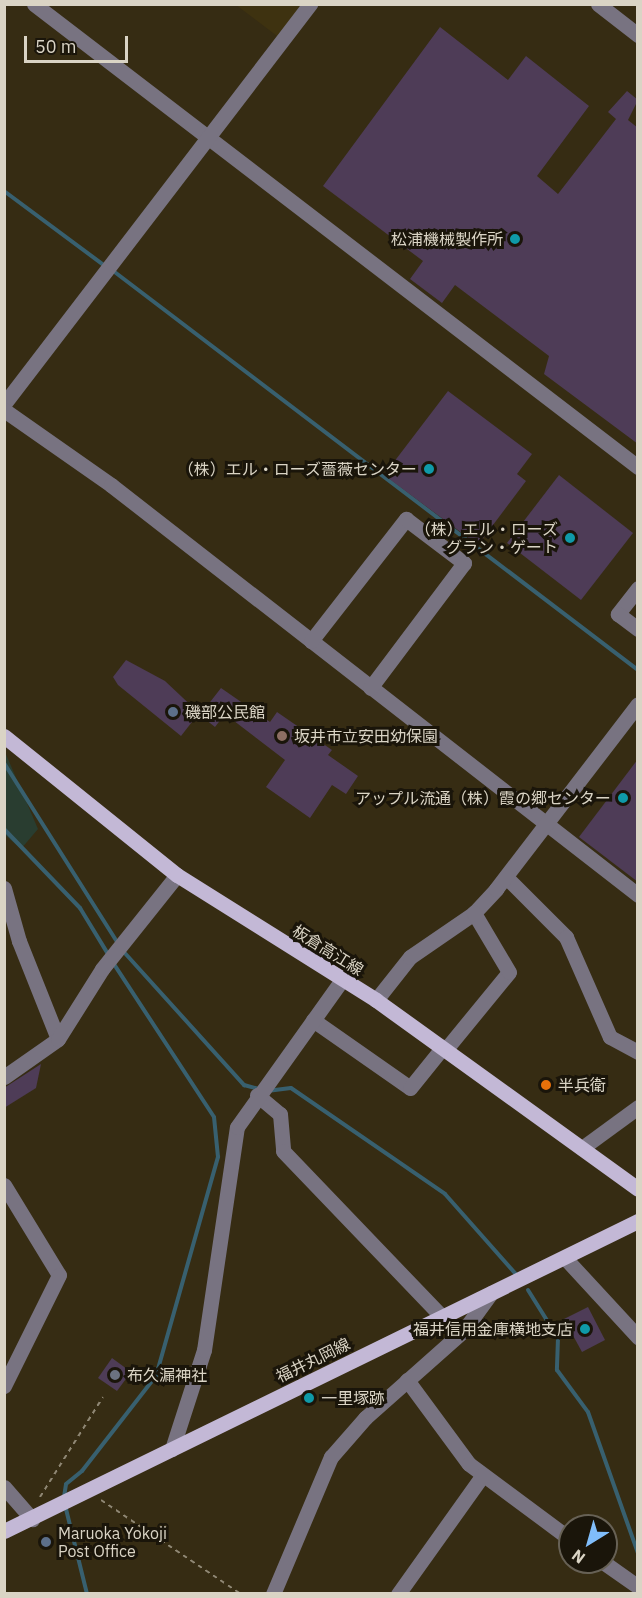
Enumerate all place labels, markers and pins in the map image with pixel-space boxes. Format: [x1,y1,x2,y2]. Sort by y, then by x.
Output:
place label: 松浦機械製作所 [391,229,503,249]
marker: 松浦機械製作所 [508,232,522,246]
place label: （株）エル・ローズ薔薇センター [177,459,417,479]
marker: （株）エル・ローズ薔薇センター [422,462,436,476]
place label: （株）エル・ローズ グラン・ゲート [414,519,558,557]
marker: （株）エル・ローズ グラン・ゲート [563,531,577,545]
place label: 磯部公民館 [185,702,265,722]
marker: 磯部公民館 [166,705,180,719]
place label: 坂井市立安田幼保園 [294,726,438,746]
marker: 坂井市立安田幼保園 [275,729,289,743]
place label: アップル流通（株）霞の郷センター [355,788,611,808]
marker: アップル流通（株）霞の郷センター [616,791,630,805]
place label: 半兵衛 [558,1075,606,1095]
marker: 半兵衛 [539,1078,553,1092]
place label: 福井信用金庫横地支店 [413,1319,573,1339]
marker: 福井信用金庫横地支店 [578,1322,592,1336]
place label: 布久漏神社 [127,1365,207,1385]
marker: 布久漏神社 [108,1368,122,1382]
place label: 一里塚跡 [321,1388,385,1408]
marker: 一里塚跡 [302,1391,316,1405]
place label: Maruoka Yokoji Post Office [58,1523,167,1561]
marker: Maruoka Yokoji Post Office [39,1535,53,1549]

